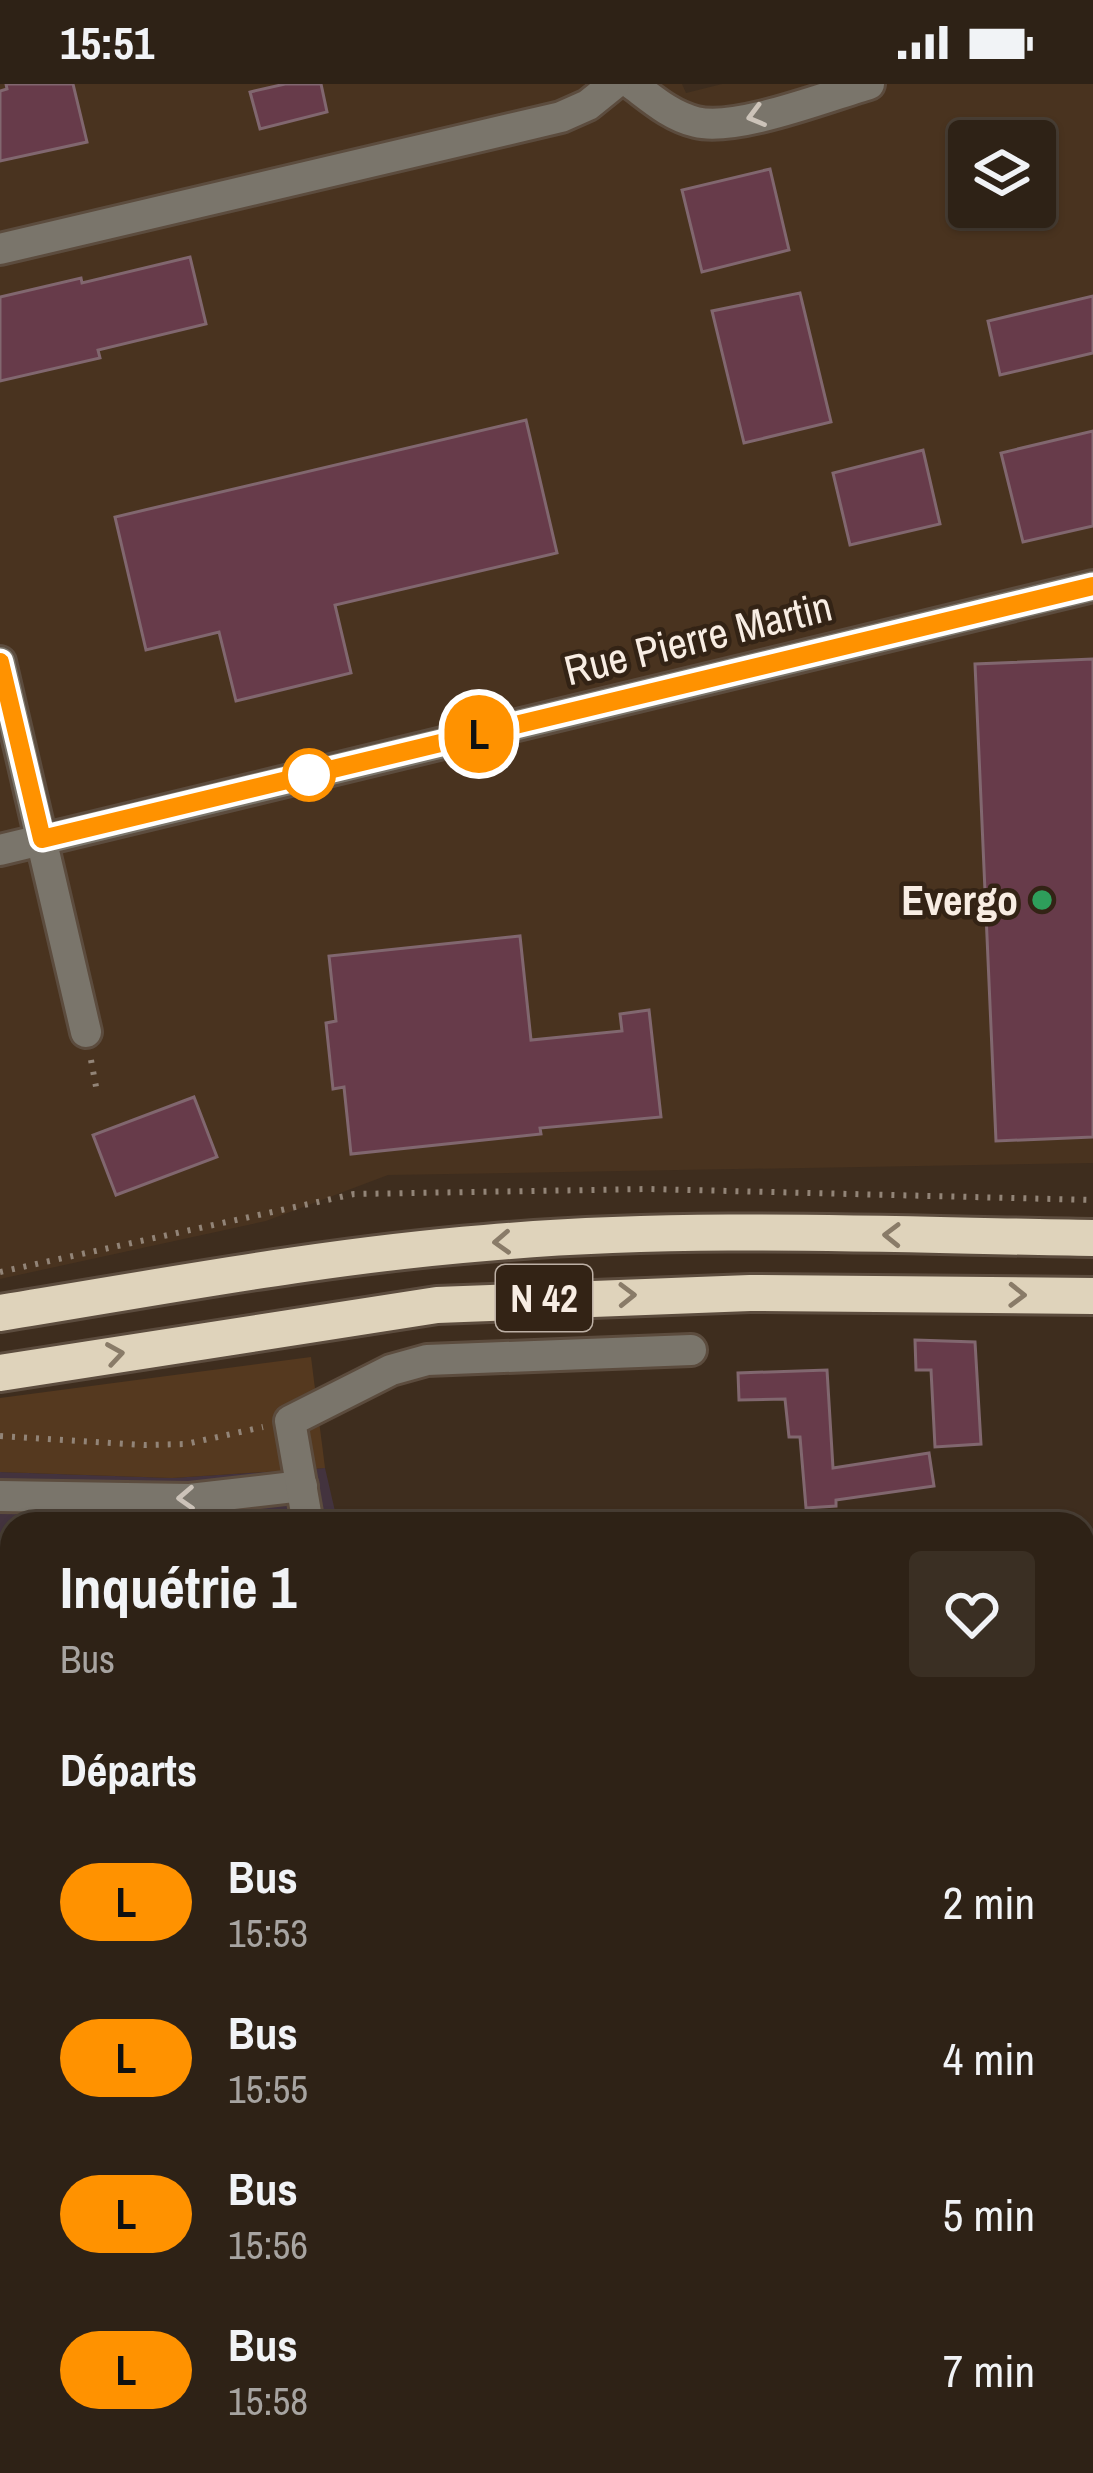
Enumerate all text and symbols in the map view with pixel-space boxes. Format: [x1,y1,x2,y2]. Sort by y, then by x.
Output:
text: 15:51 [60,12,154,73]
one-way arrow [747,101,767,126]
map controls [948,120,1056,228]
button: layers [948,120,1056,228]
street label: Rue Pierre Martin [558,578,838,698]
line badge: L [440,695,518,773]
text: L [468,706,490,762]
unlabelled marker [284,750,334,800]
place label: Evergo [901,872,1018,928]
marker: Evergo [1029,887,1055,913]
one-way arrow [882,1223,901,1249]
one-way arrow [492,1228,511,1254]
road number: N 42 [496,1265,592,1331]
one-way arrow [1009,1282,1027,1308]
one-way arrow [618,1283,637,1309]
one-way arrow [105,1343,125,1368]
one-way arrow [176,1485,194,1511]
text: Inquétrie 1 [60,1549,296,1626]
button: heart [909,1551,1035,1677]
text: Bus [60,1633,115,1685]
text: Départs [60,1739,197,1800]
text: Bus [228,1846,298,1907]
text: 2 min [943,1872,1035,1933]
text: L [115,1874,137,1930]
text: 15:53 [228,1907,308,1959]
text: Bus [228,2002,298,2063]
text: 4 min [943,2028,1035,2089]
text: L [115,2030,137,2086]
text: 15:55 [228,2063,308,2115]
text: Bus [228,2158,298,2219]
text: 5 min [943,2184,1035,2245]
text: L [115,2186,137,2242]
text: 15:56 [228,2219,308,2271]
text: Bus [228,2314,298,2375]
text: 7 min [943,2340,1035,2401]
text: L [115,2342,137,2398]
text: 15:58 [228,2375,308,2427]

